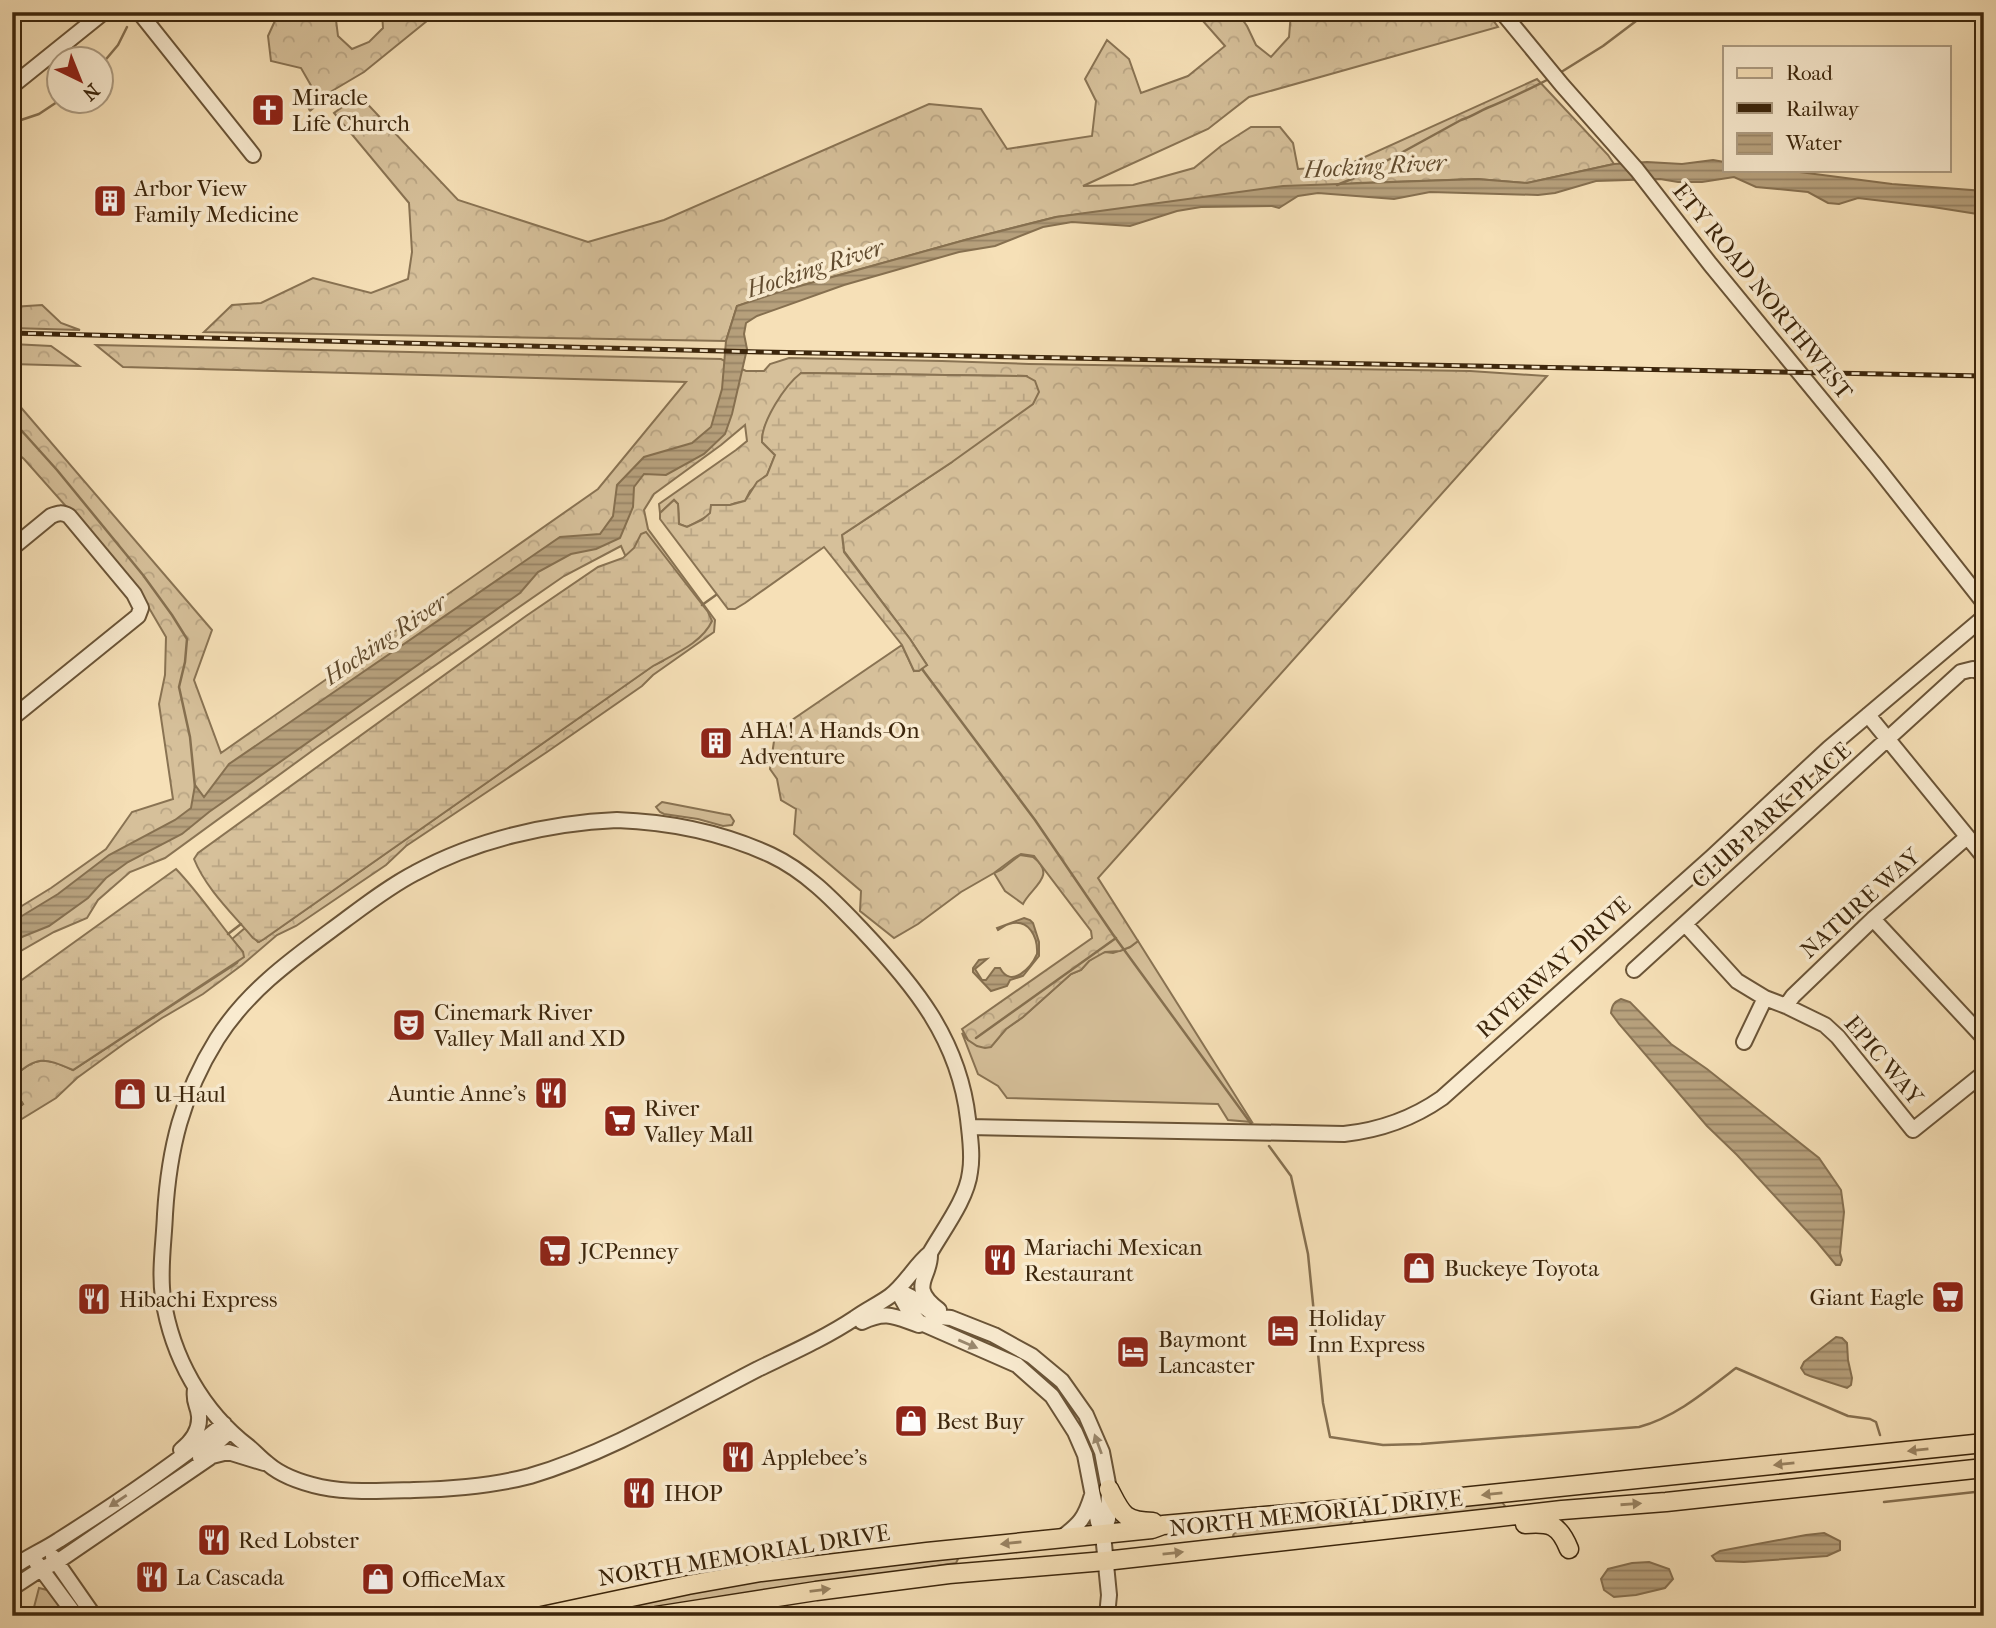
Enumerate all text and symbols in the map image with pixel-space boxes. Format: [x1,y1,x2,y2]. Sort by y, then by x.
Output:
north arrow [46,46,116,116]
legend [1723,46,1951,172]
text: Road [1786,61,1833,85]
text: N [78,79,104,105]
place label: Miracle Life Church [292,84,410,137]
church icon: Miracle Life Church [249,91,287,129]
text: Railway [1786,97,1860,121]
text: Water [1785,131,1842,155]
water label: Hocking River [1302,148,1449,184]
place label: Arbor View Family Medicine [133,175,299,228]
street label: ETY ROAD NORTHWEST [1667,178,1858,405]
building icon: Arbor View Family Medicine [91,182,129,220]
water label: Hocking River [742,232,889,304]
water label: Hocking River [317,586,454,691]
place label: AHA! A Hands-On Adventure [739,717,920,770]
building icon: AHA! A Hands-On Adventure [697,724,735,762]
street label: CLUB PARK PLACE [1686,737,1857,894]
street label: NATURE WAY [1795,842,1927,964]
street label: RIVERWAY DRIVE [1471,891,1636,1044]
place label: Cinemark River Valley Mall and XD [433,999,625,1052]
theatre icon: Cinemark River Valley Mall and XD [390,1006,428,1044]
street label: EPIC WAY [1839,1010,1930,1111]
restaurant icon: Auntie Anne's [532,1074,570,1112]
shop icon: U-Haul [111,1075,149,1113]
place label: Auntie Anne's [387,1080,526,1107]
place label: U-Haul [154,1081,227,1108]
place label: River Valley Mall [643,1095,754,1148]
supermarket icon: River Valley Mall [601,1102,639,1140]
supermarket icon: JCPenney [536,1232,574,1270]
place label: Mariachi Mexican Restaurant [1024,1234,1203,1287]
place label: JCPenney [578,1238,679,1265]
restaurant icon: Mariachi Mexican Restaurant [981,1241,1019,1279]
shop icon: Buckeye Toyota [1400,1249,1438,1287]
place label: Buckeye Toyota [1444,1255,1599,1282]
supermarket icon: Giant Eagle [1929,1278,1967,1316]
restaurant icon: Hibachi Express [75,1280,113,1318]
place label: Giant Eagle [1809,1284,1924,1311]
place label: Hibachi Express [119,1286,278,1313]
place label: Holiday Inn Express [1308,1305,1425,1358]
hotel icon: Holiday Inn Express [1264,1312,1302,1350]
place label: Baymont Lancaster [1158,1326,1255,1379]
hotel icon: Baymont Lancaster [1114,1333,1152,1371]
one-way arrow [958,1338,979,1349]
shop icon: Best Buy [892,1402,930,1440]
place label: Best Buy [936,1408,1025,1435]
one-way arrow [1092,1433,1103,1454]
restaurant icon: Applebee's [719,1438,757,1476]
place label: Applebee's [761,1444,867,1471]
one-way arrow [1907,1444,1929,1455]
one-way arrow [1773,1459,1795,1470]
restaurant icon: IHOP [620,1474,658,1512]
place label: IHOP [664,1480,723,1507]
street label: NORTH MEMORIAL DRIVE [1168,1485,1464,1542]
one-way arrow [1480,1489,1502,1500]
one-way arrow [109,1494,127,1508]
one-way arrow [1621,1499,1643,1510]
street label: NORTH MEMORIAL DRIVE [596,1519,892,1592]
restaurant icon: Red Lobster [195,1521,233,1559]
place label: Red Lobster [238,1527,359,1554]
one-way arrow [1000,1538,1022,1549]
one-way arrow [1162,1548,1184,1559]
restaurant icon: La Cascada [133,1558,171,1596]
shop icon: OfficeMax [359,1560,397,1598]
place label: La Cascada [176,1564,284,1591]
place label: OfficeMax [402,1566,505,1593]
one-way arrow [809,1585,831,1596]

